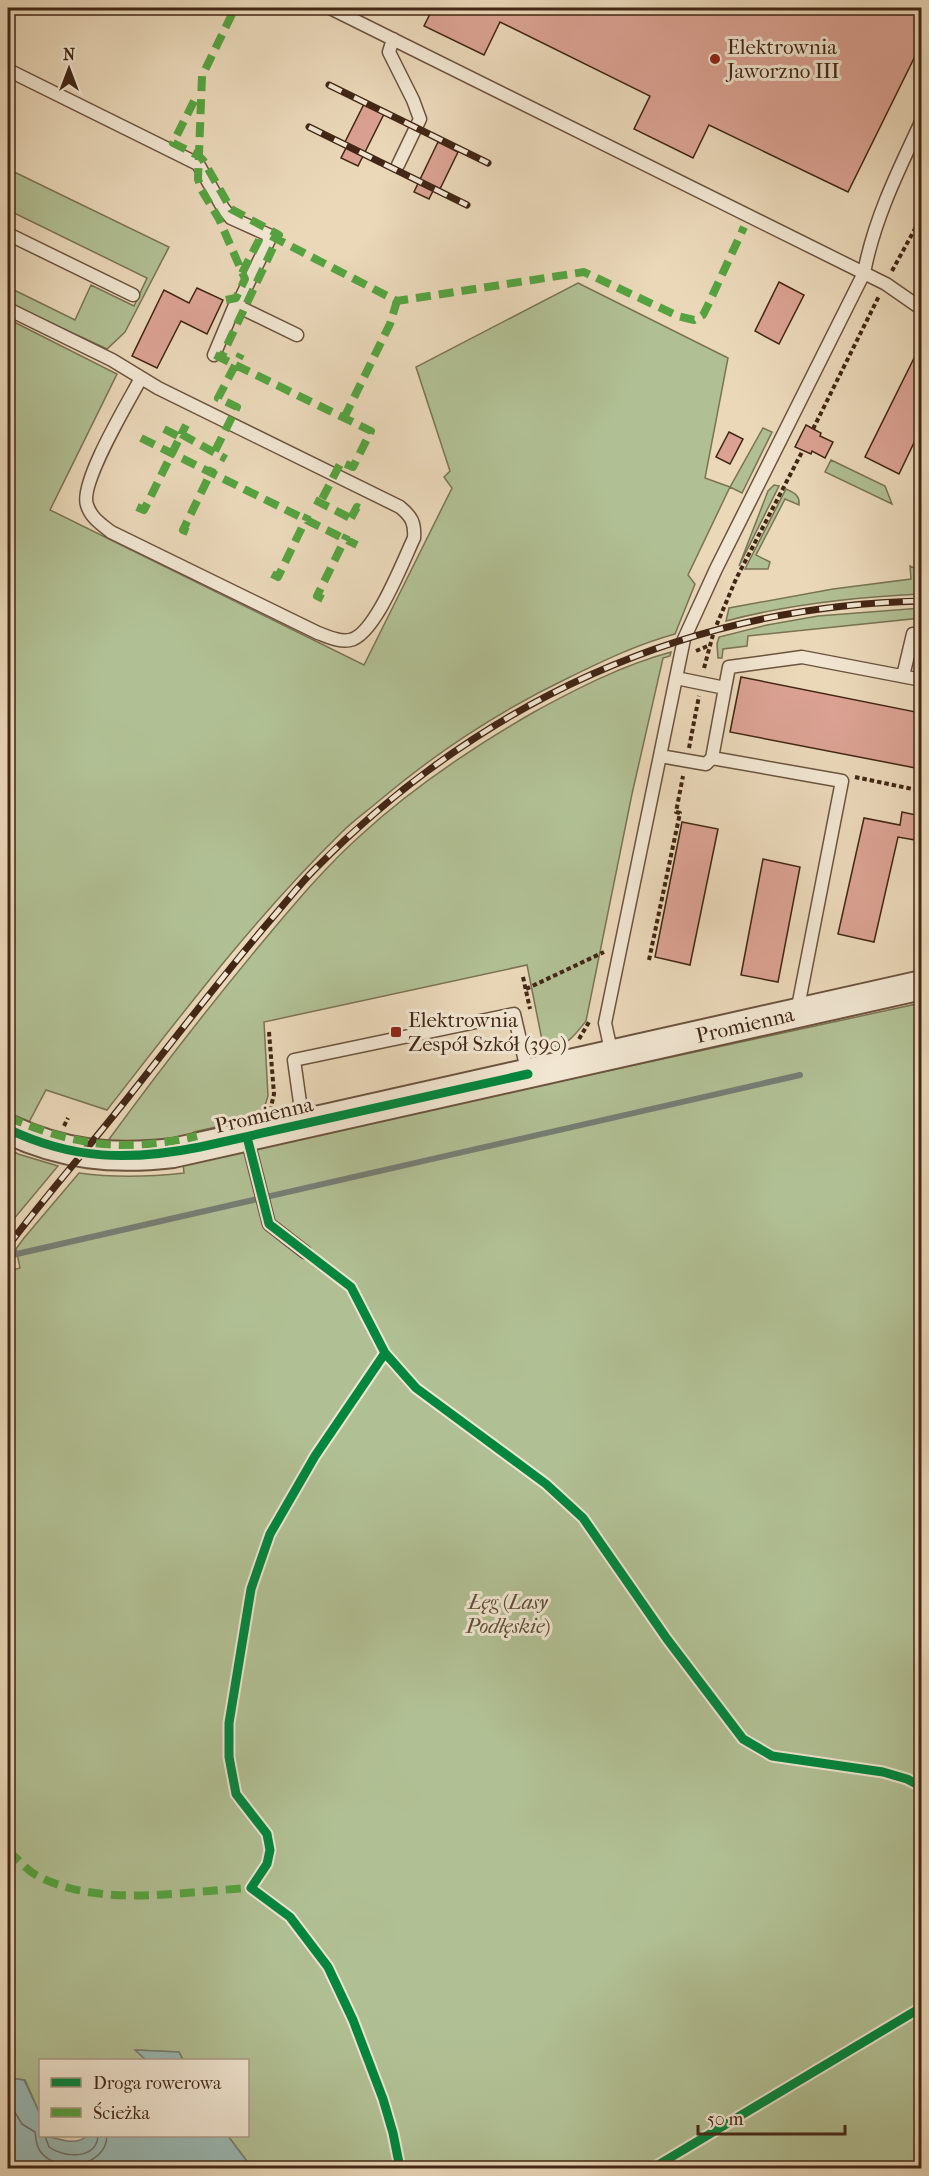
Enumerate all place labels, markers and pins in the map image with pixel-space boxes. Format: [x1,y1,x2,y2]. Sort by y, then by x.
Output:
place label: Elektrownia Jaworzno III [725,35,839,83]
marker: Elektrownia Jaworzno III [708,52,722,66]
place label: Elektrownia Zespół Szkół (390) [408,1008,567,1056]
marker: Elektrownia Zespół Szkół (390) [389,1025,403,1039]

